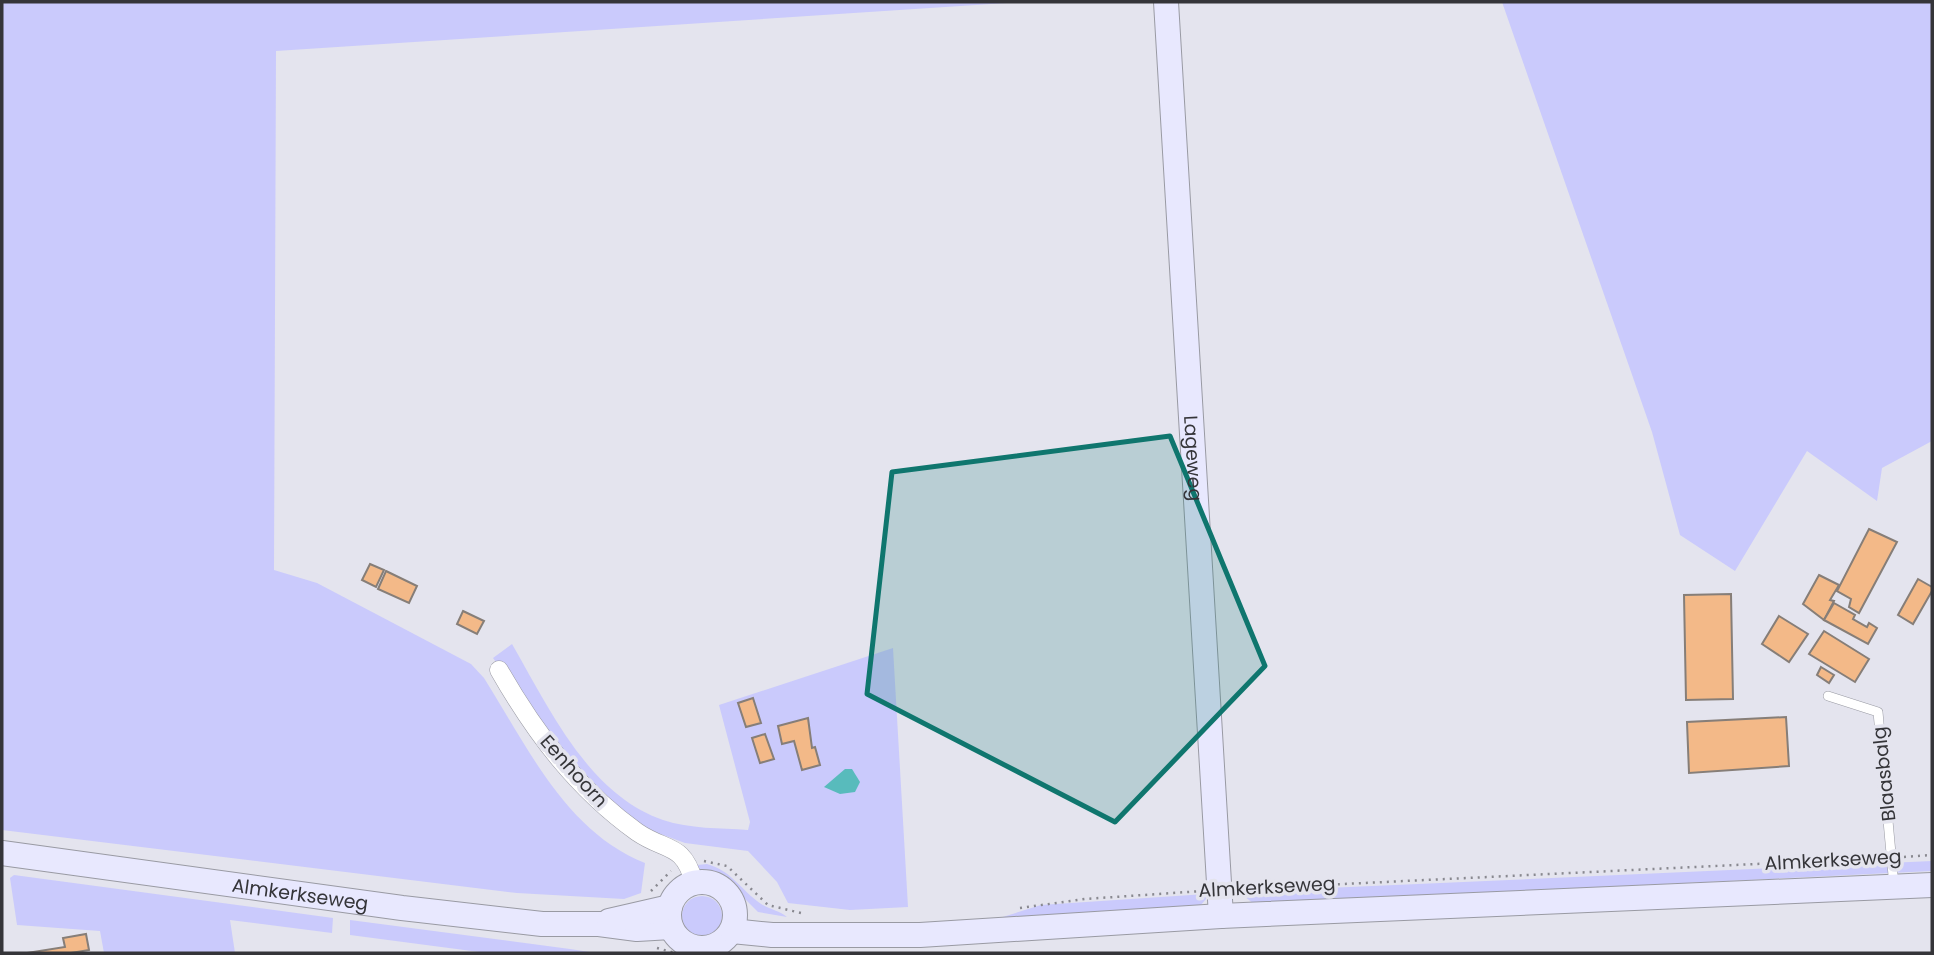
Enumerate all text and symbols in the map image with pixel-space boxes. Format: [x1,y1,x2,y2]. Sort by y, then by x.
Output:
street label: Lageweg [1177,414,1210,502]
street label: Blaasbalg [1866,725,1902,823]
street label: Eenhoorn [534,729,614,813]
street label: Almkerkseweg [1764,843,1902,877]
street label: Almkerkseweg [1198,870,1336,904]
street label: Almkerkseweg [230,871,370,917]

